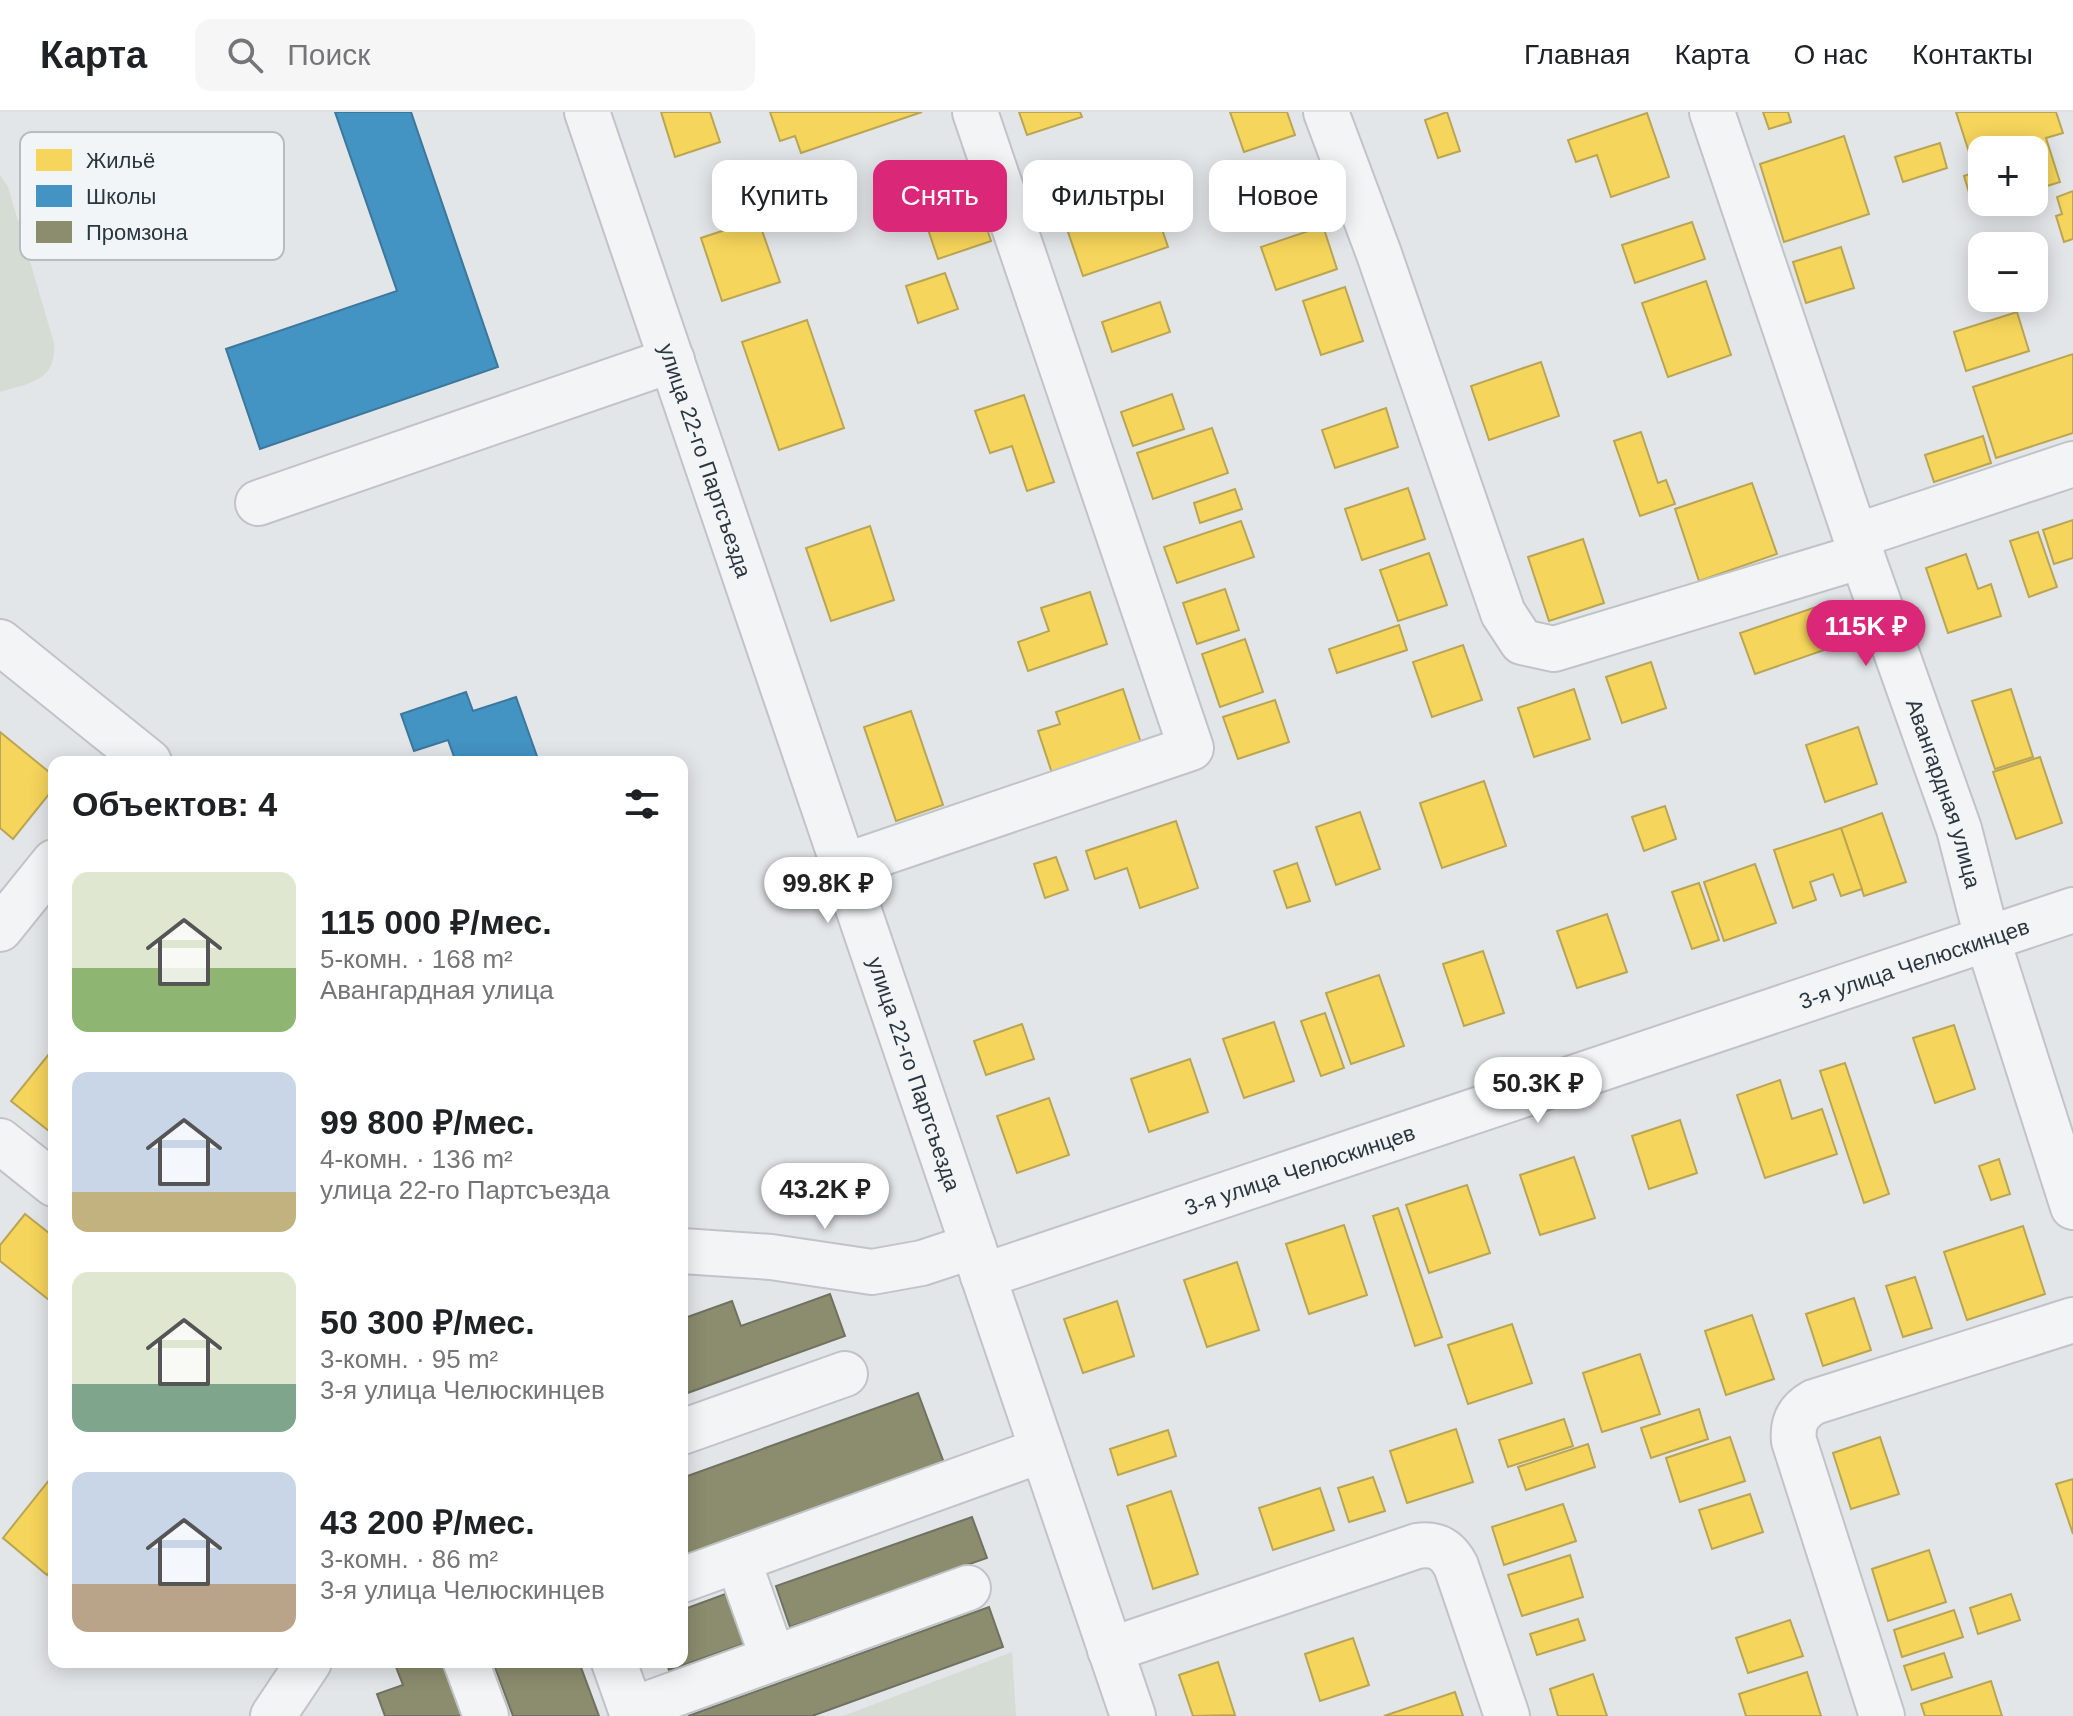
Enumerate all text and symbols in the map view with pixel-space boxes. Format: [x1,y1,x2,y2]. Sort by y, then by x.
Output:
search box [195,19,755,91]
icon: search [223,33,267,77]
text: Карта [40,34,147,76]
text: Поиск [287,38,370,71]
text: Главная [1524,39,1631,70]
text: Карта [1675,39,1749,70]
text: О нас [1793,39,1868,70]
text: Контакты [1912,39,2033,70]
legend [20,132,284,260]
map controls [1968,136,2048,312]
button: + [1968,136,2048,216]
text: Жильё [86,148,155,173]
chip: Купить [712,160,857,232]
chip: Снять [873,160,1007,232]
chip: Фильтры [1023,160,1193,232]
chip: Новое [1209,160,1346,232]
text: Школы [86,184,156,209]
text: Промзона [86,220,188,245]
button: − [1968,232,2048,312]
street label: улица 22-го Партсъезда [654,340,757,581]
pin: 115K ₽ [1801,600,1931,668]
text: 115K ₽ [1824,611,1908,641]
street label: Авангардная улица [1901,695,1986,892]
icon: filters [620,782,664,826]
text: Объектов: 4 [72,785,277,823]
pin: 99.8K ₽ [754,857,902,925]
text: 99.8K ₽ [782,868,874,898]
text: 115 000 ₽/мес. [320,903,552,941]
icon: home [136,904,232,1000]
street label: 3-я улица Челюскинцев [1796,913,2032,1014]
text: 5-комн. · 168 m² [320,944,513,974]
street label: улица 22-го Партсъезда [863,954,966,1195]
text: Авангардная улица [320,975,554,1005]
pin: 50.3K ₽ [1464,1057,1612,1125]
text: 50.3K ₽ [1492,1068,1584,1098]
text: 99 800 ₽/мес. [320,1103,535,1141]
icon: home [136,1104,232,1200]
street label: 3-я улица Челюскинцев [1181,1119,1418,1220]
text: 4-комн. · 136 m² [320,1144,513,1174]
pin: 43.2K ₽ [751,1163,899,1231]
text: 43.2K ₽ [779,1174,871,1204]
text: улица 22-го Партсъезда [320,1175,610,1205]
text: 50 300 ₽/мес. [320,1303,535,1341]
icon: home [136,1304,232,1400]
text: 3-комн. · 95 m² [320,1344,498,1374]
text: 3-я улица Челюскинцев [320,1375,605,1405]
text: 43 200 ₽/мес. [320,1503,535,1541]
icon: home [136,1504,232,1600]
text: 3-комн. · 86 m² [320,1544,498,1574]
text: 3-я улица Челюскинцев [320,1575,605,1605]

